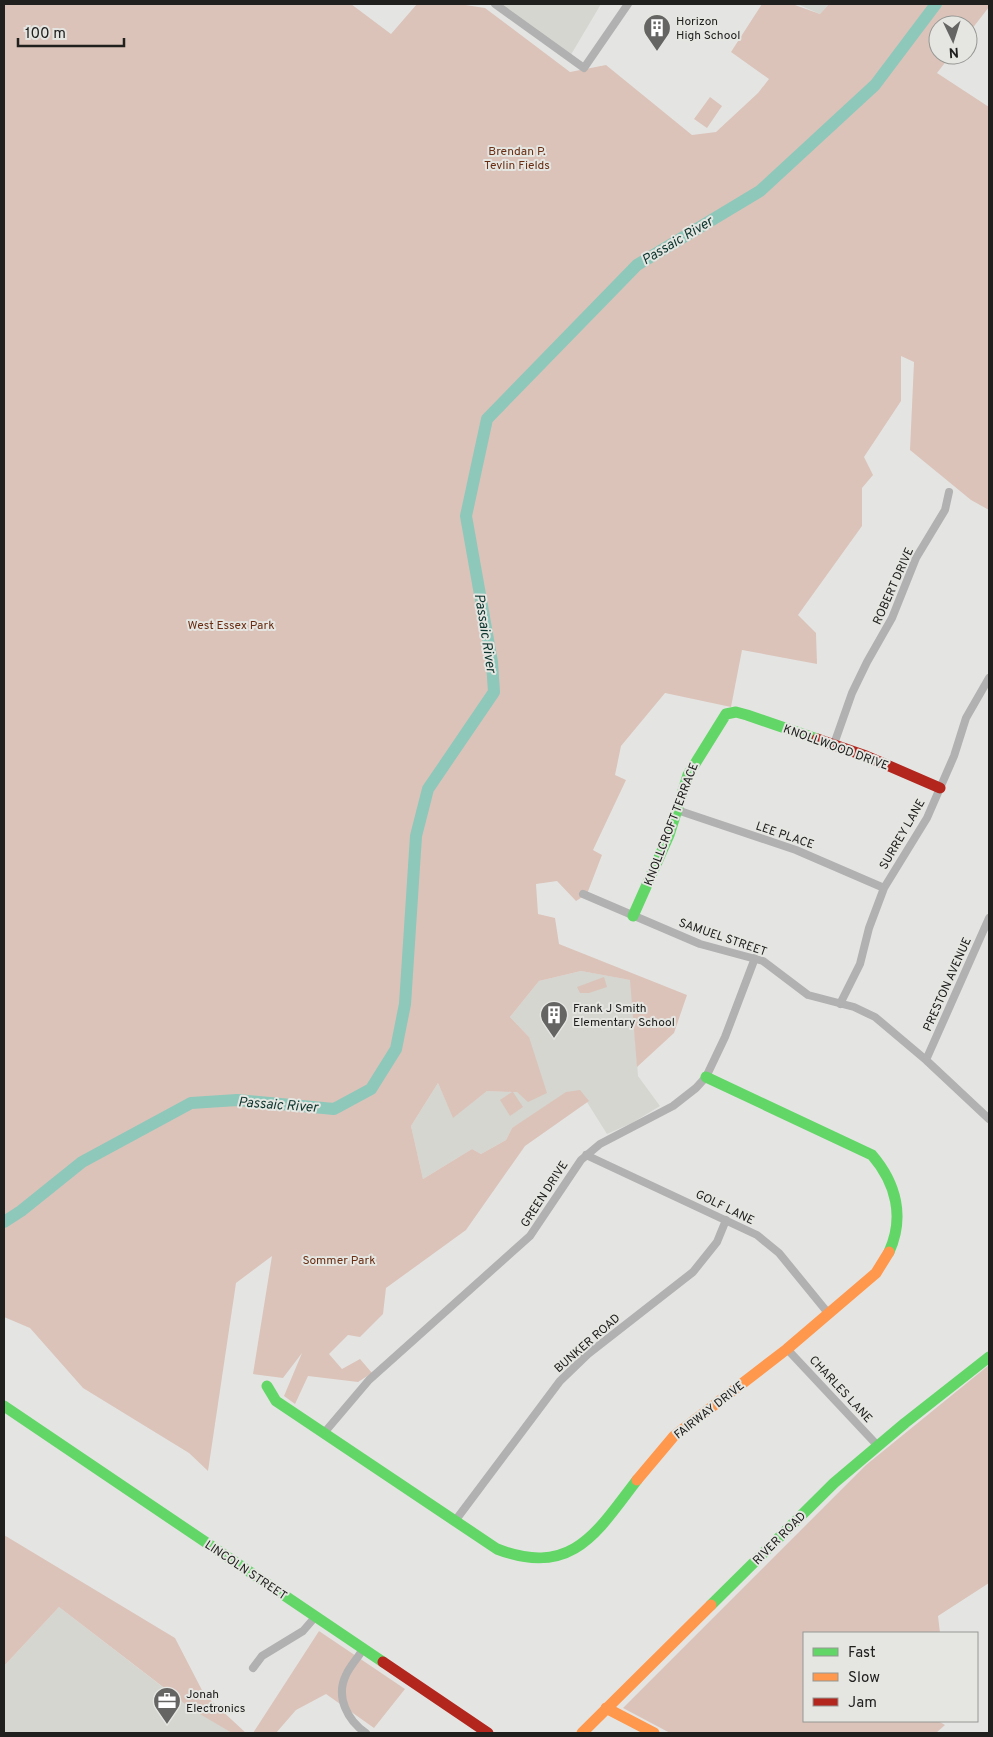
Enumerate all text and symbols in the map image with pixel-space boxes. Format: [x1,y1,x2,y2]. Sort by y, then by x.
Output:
building icon: Horizon High School [642,13,672,52]
place label: Horizon High School [676,14,740,44]
scale bar [18,15,124,47]
north arrow [928,15,978,65]
text: 100 m [25,25,66,44]
text: N [948,43,959,60]
park label: Brendan P. Tevlin Fields [484,144,550,174]
water label: Passaic River [639,213,718,269]
street label: ROBERT DRIVE [870,545,918,628]
water label: Passaic River [470,592,499,676]
park label: West Essex Park [187,618,275,634]
street label: KNOLLWOOD DRIVE [781,721,891,774]
street label: KNOLLCROFT TERRACE [641,761,703,888]
street label: SURREY LANE [876,796,930,873]
street label: LEE PLACE [753,818,816,853]
street label: SAMUEL STREET [676,915,769,961]
street label: PRESTON AVENUE [920,935,976,1034]
building icon: Frank J Smith Elementary School [539,1000,569,1039]
place label: Frank J Smith Elementary School [573,1001,675,1031]
water label: Passaic River [237,1094,320,1117]
street label: GREEN DRIVE [517,1158,572,1231]
street label: GOLF LANE [692,1187,757,1229]
park label: Sommer Park [302,1253,376,1269]
street label: BUNKER ROAD [551,1311,624,1377]
street label: CHARLES LANE [805,1353,875,1427]
street label: FAIRWAY DRIVE [671,1378,748,1443]
street label: RIVER ROAD [750,1509,810,1569]
street label: LINCOLN STREET [201,1537,290,1604]
legend [803,1632,978,1722]
text: Fast [848,1644,876,1663]
text: Slow [848,1669,880,1688]
office icon: Jonah Electronics [152,1686,182,1725]
place label: Jonah Electronics [186,1687,245,1717]
text: Jam [848,1694,877,1713]

